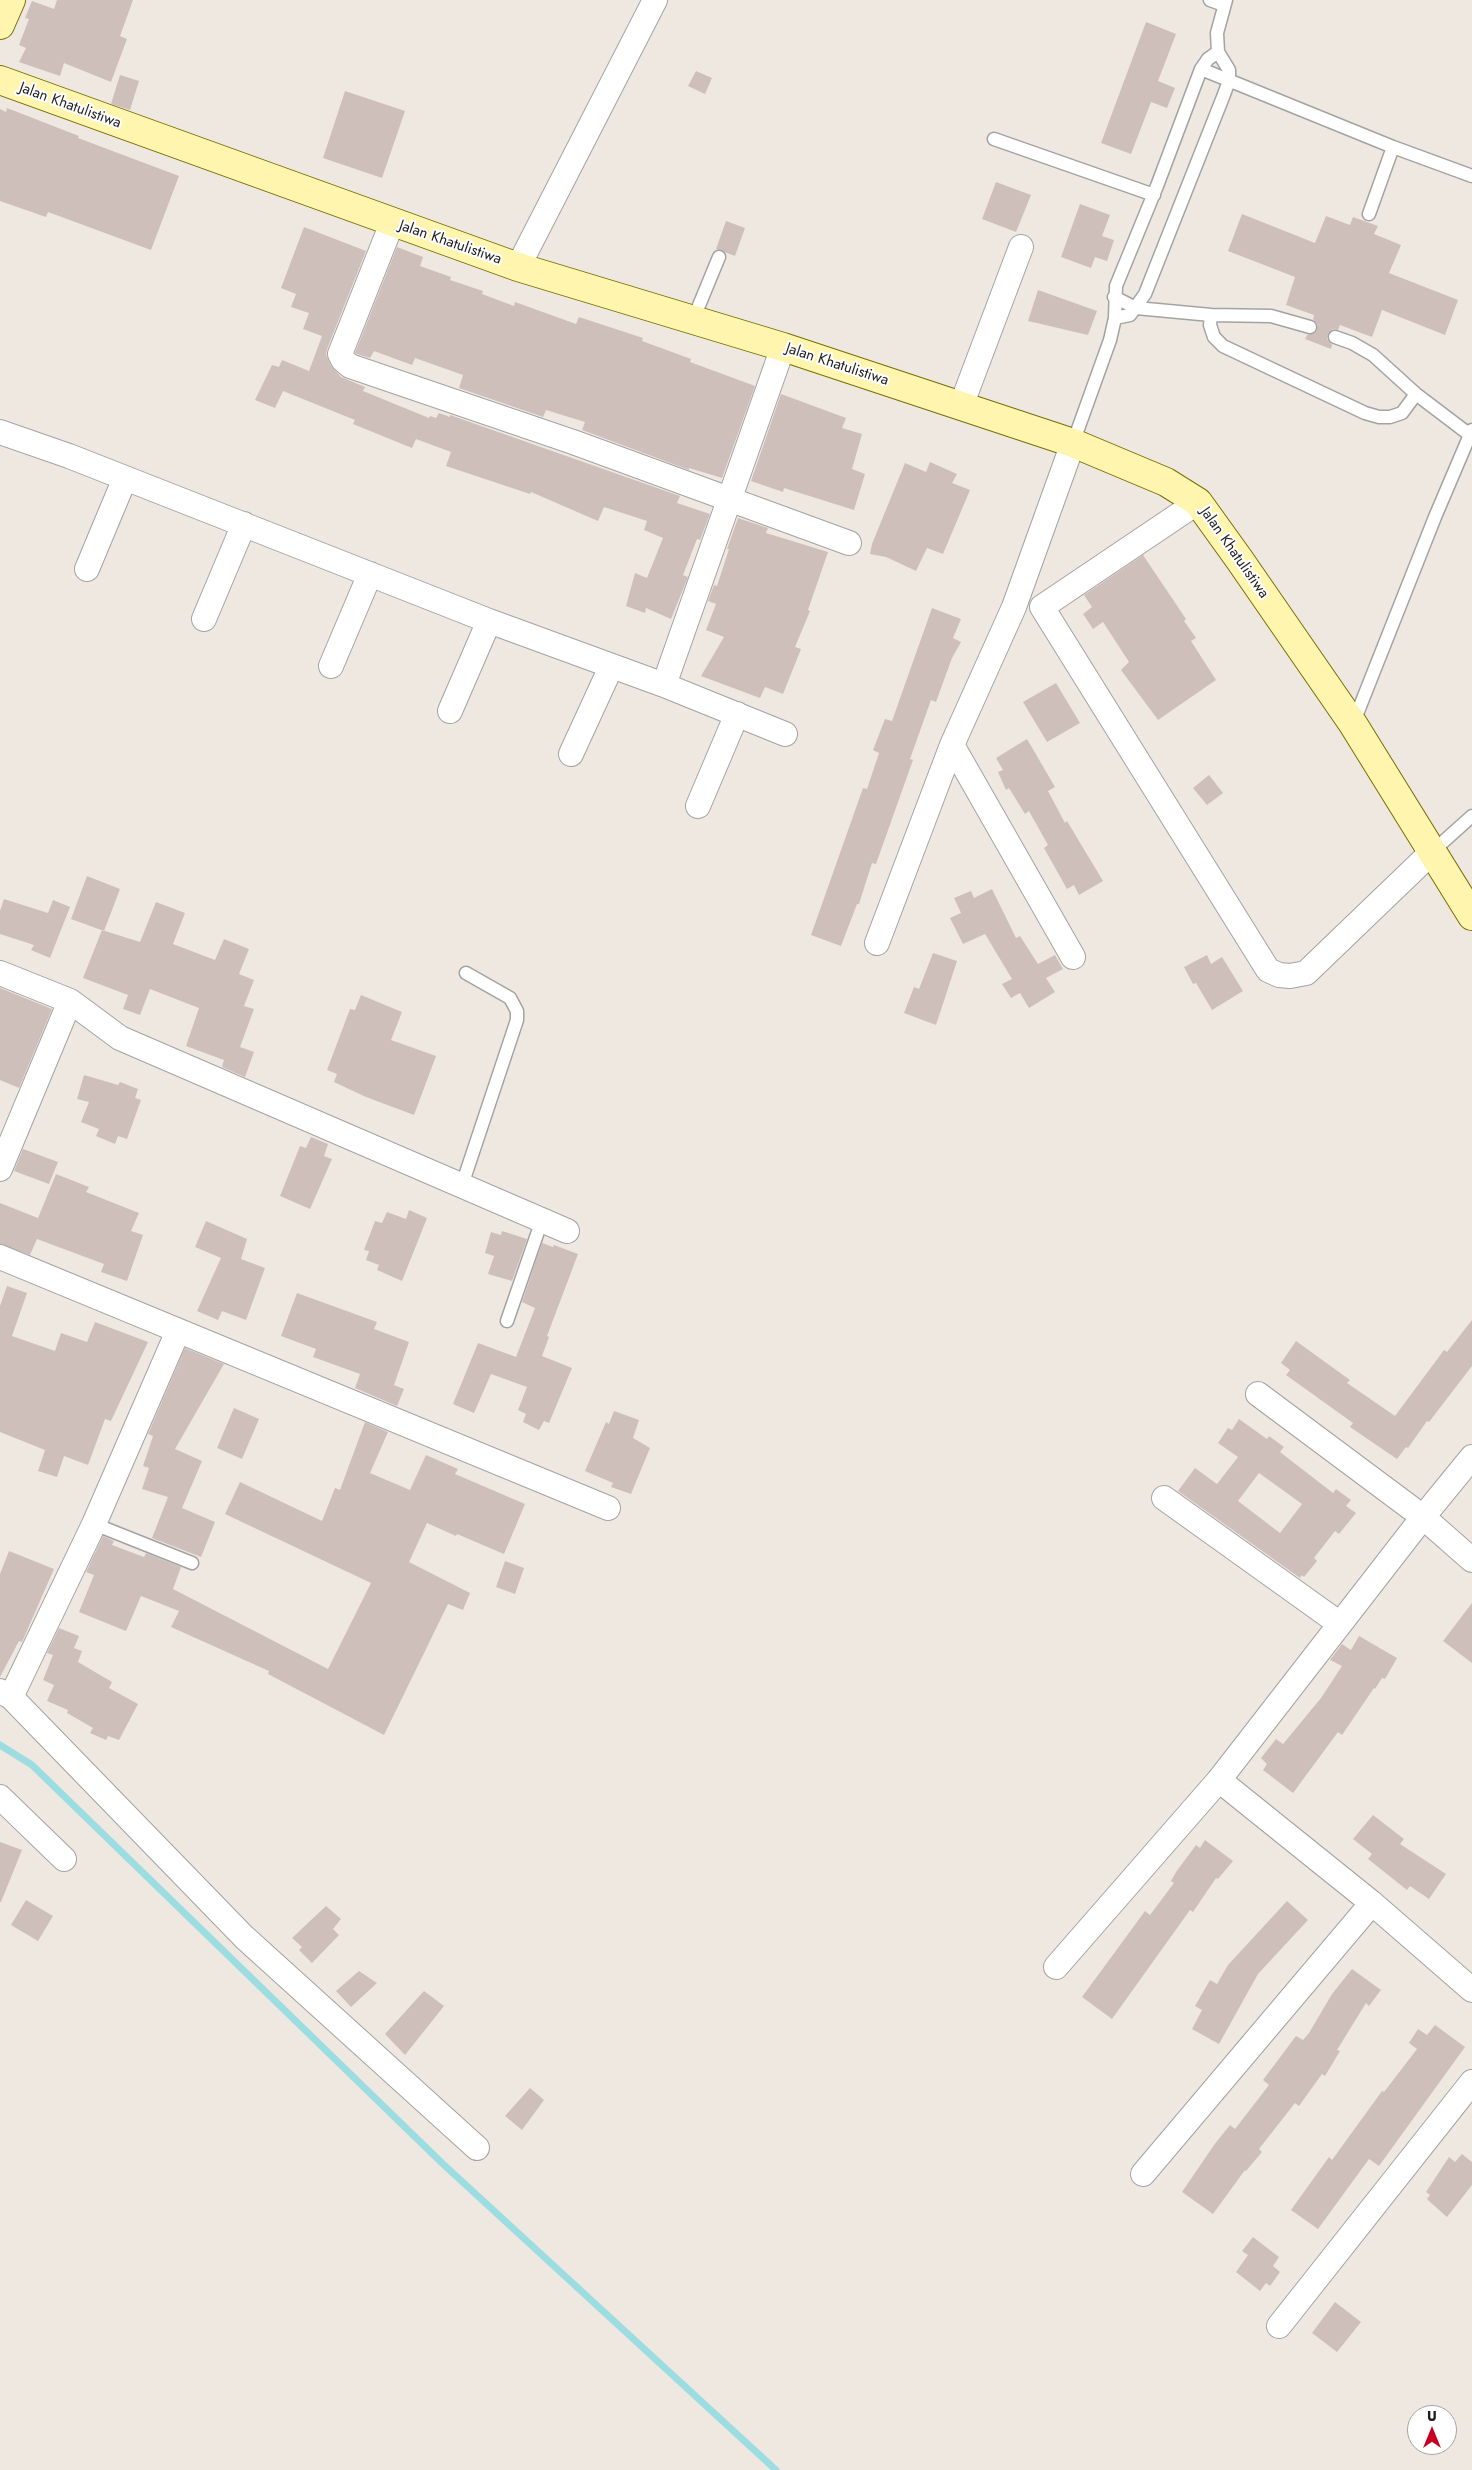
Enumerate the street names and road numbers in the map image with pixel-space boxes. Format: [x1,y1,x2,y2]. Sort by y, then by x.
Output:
street label: Jalan Khatulistiwa [17,79,123,133]
street label: Jalan Khatulistiwa [396,217,504,269]
street label: Jalan Khatulistiwa [783,340,891,390]
street label: Jalan Khatulistiwa [1196,504,1272,602]

